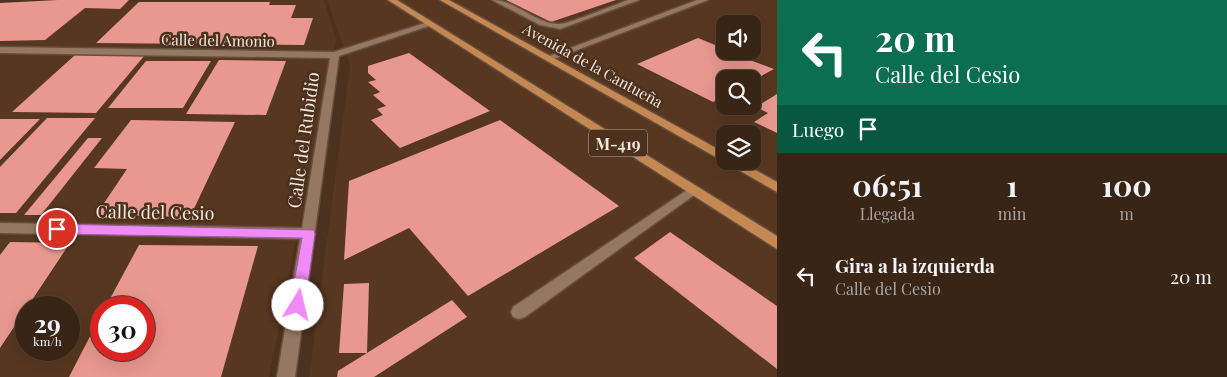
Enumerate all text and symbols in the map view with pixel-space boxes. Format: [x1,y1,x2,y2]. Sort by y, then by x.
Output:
text: 20 m [875,14,956,61]
map controls [716,15,761,170]
button: sound [716,15,761,60]
street label: Avenida de la Cantueña [519,18,667,112]
icon: left [792,20,857,85]
street label: Calle del Amonio [161,29,275,51]
text: Calle del Cesio [875,59,1020,89]
street label: Calle del Rubidio [282,70,324,210]
button: search [716,70,761,115]
icon: arrive [854,115,882,143]
text: Luego [792,116,844,142]
button: layers [716,125,761,170]
road number: M-419 [589,130,647,156]
text: 06:51 [852,165,922,205]
text: 1 [1006,165,1018,205]
text: 100 [1101,165,1152,205]
street label: Calle del Cesio [95,199,215,225]
text: Llegada [860,203,915,224]
text: min [998,203,1026,224]
text: m [1119,203,1134,224]
pin [36,208,78,250]
icon: arrive [43,215,71,243]
text: Gira a la izquierda [835,252,995,278]
icon: left [792,262,820,290]
text: 20 m [1170,263,1212,289]
position arrow [271,278,323,330]
text: Calle del Cesio [835,278,941,299]
speed limit sign: 30 [90,296,155,361]
text: 29 [34,306,61,339]
text: km/h [33,333,62,349]

